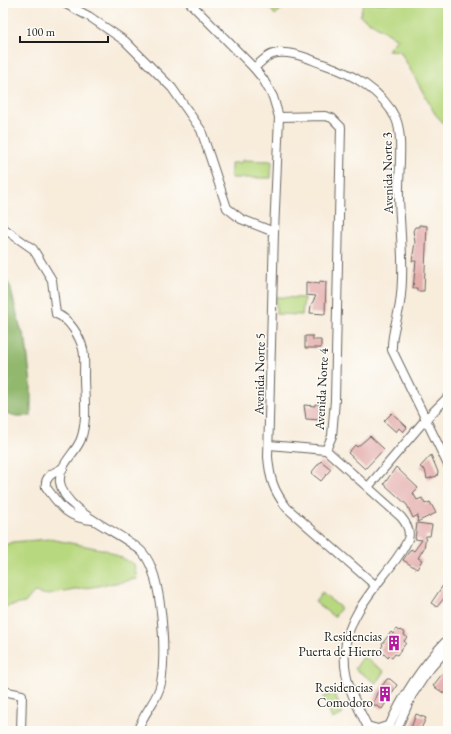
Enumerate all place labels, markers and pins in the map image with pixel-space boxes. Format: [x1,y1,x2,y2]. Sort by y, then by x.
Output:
place label: Residencias Puerta de Hierro [299,628,382,660]
building icon: Residencias Puerta de Hierro [385,634,403,652]
place label: Residencias Comodoro [315,679,373,711]
building icon: Residencias Comodoro [376,685,394,703]

